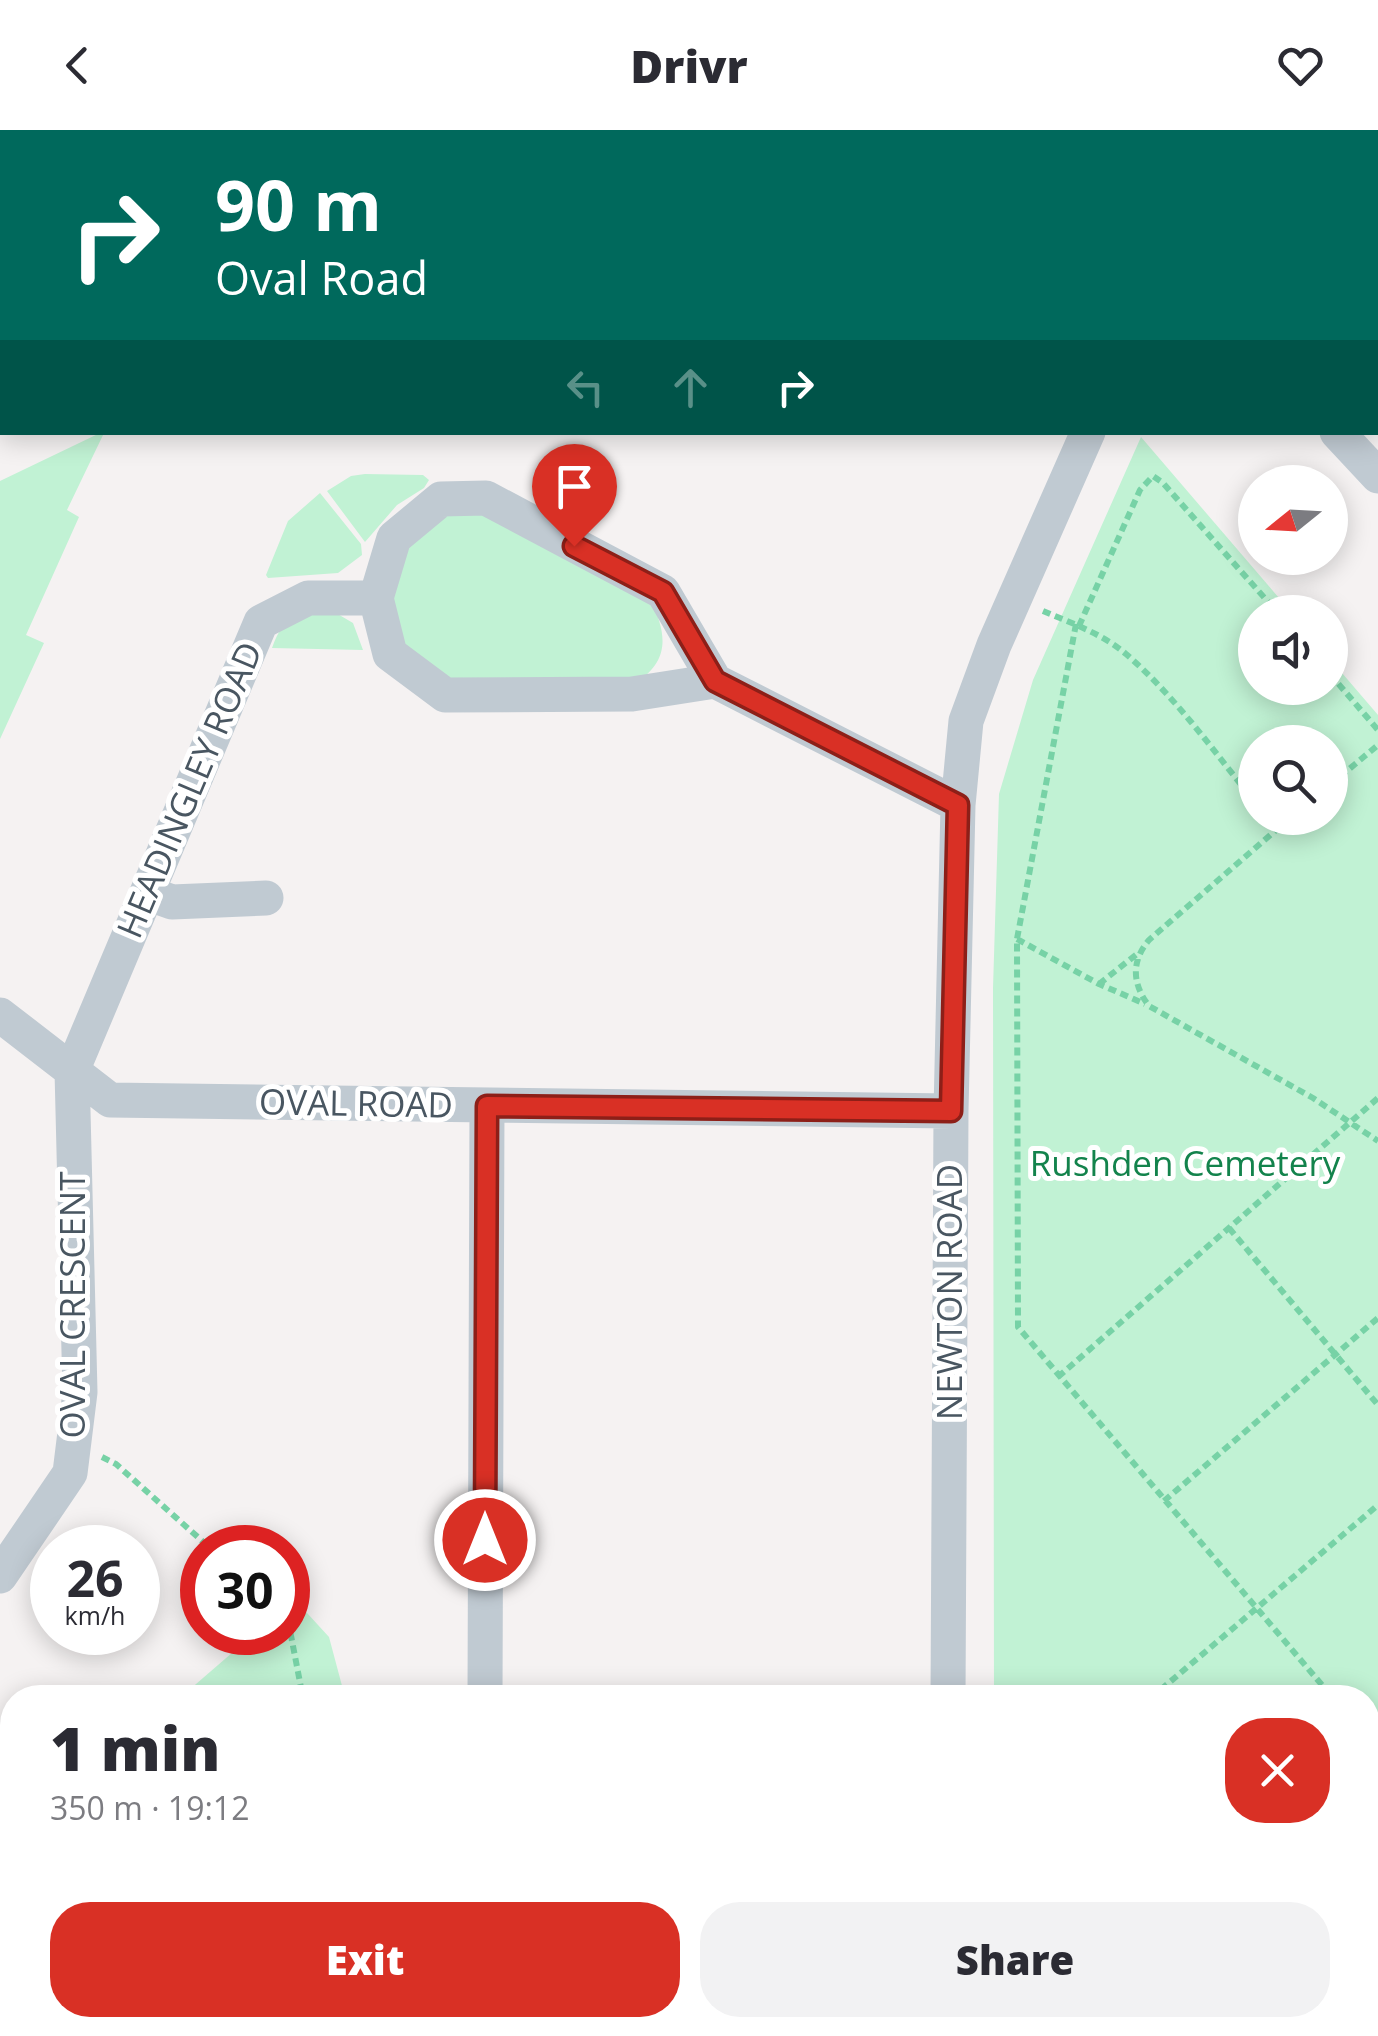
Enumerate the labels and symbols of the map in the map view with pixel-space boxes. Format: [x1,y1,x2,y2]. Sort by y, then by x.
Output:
pin [532,444,617,547]
north arrow [1238,465,1348,575]
street label: HEADINGLEY ROAD [105,634,272,945]
street label: OVAL ROAD [259,1077,453,1128]
park label: Rushden Cemetery [1030,1139,1341,1186]
street label: NEWTON ROAD [925,1164,972,1420]
street label: OVAL CRESCENT [48,1172,95,1439]
position arrow [433,1488,537,1592]
speed limit sign: 30 [180,1525,310,1655]

